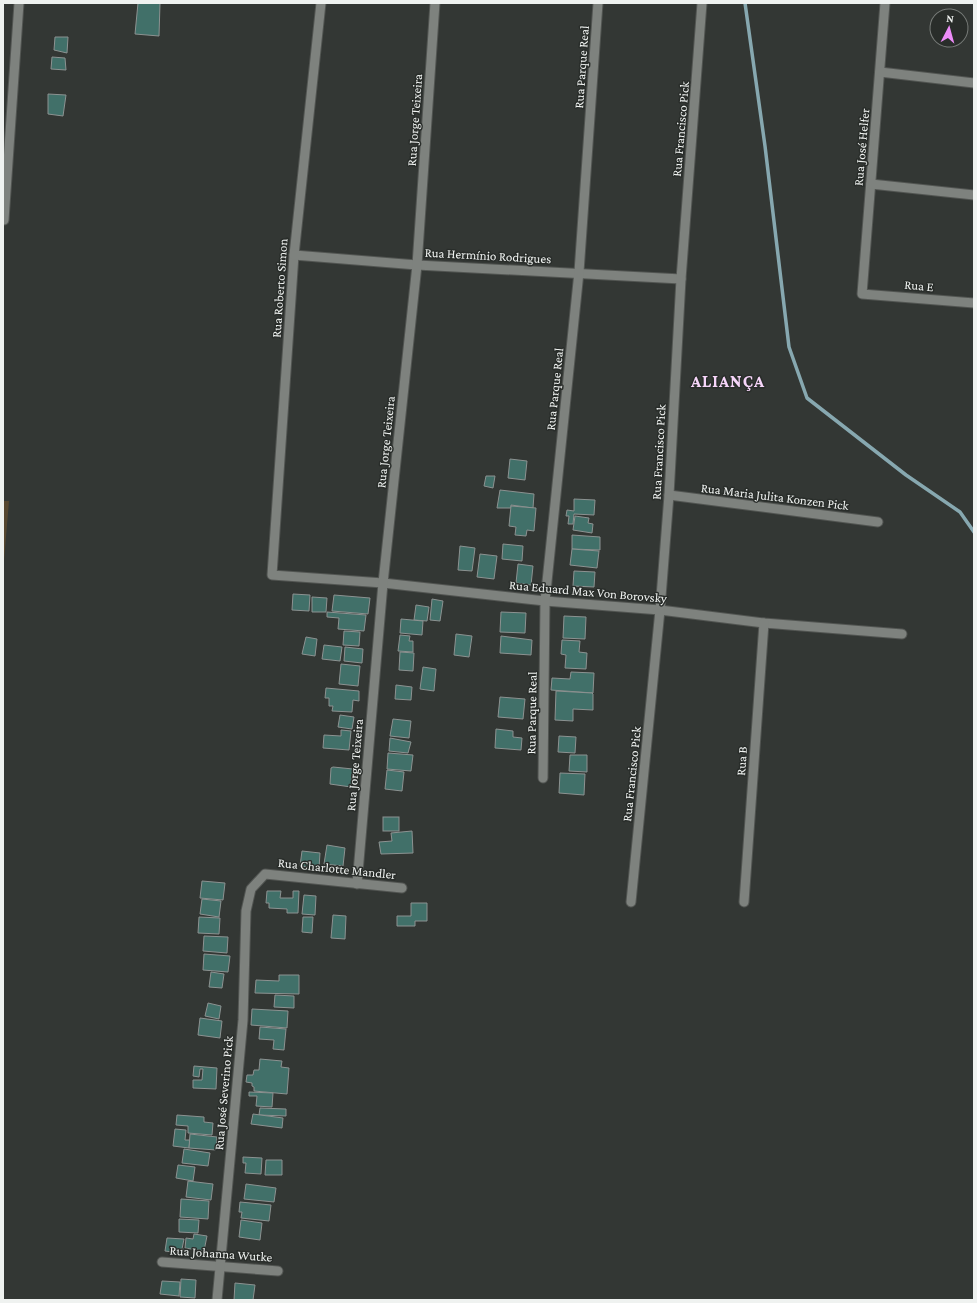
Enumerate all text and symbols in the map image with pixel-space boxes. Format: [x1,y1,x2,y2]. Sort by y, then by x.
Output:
north arrow [929,8,969,48]
text: N [946,12,955,24]
street label: Rua Parque Real [571,25,592,109]
street label: Rua Jorge Teixeira [404,73,425,167]
street label: Rua Francisco Pick [669,80,692,177]
street label: Rua José Helfer [851,107,872,186]
street label: Rua Roberto Simon [269,238,290,338]
street label: Rua Hermínio Rodrigues [424,245,552,266]
street label: Rua E [904,277,934,294]
street label: Rua Parque Real [543,346,566,431]
district label: ALIANÇA [690,372,765,391]
street label: Rua Jorge Teixeira [373,395,398,489]
street label: Rua Francisco Pick [649,403,669,500]
street label: Rua Maria Julita Konzen Pick [700,480,851,513]
street label: Rua Eduard Max Von Borovsky [508,577,668,606]
street label: Rua Parque Real [523,671,540,755]
street label: Rua Jorge Teixeira [343,718,366,812]
street label: Rua Francisco Pick [619,725,644,822]
street label: Rua B [733,746,750,776]
street label: Rua Charlotte Mandler [277,855,397,882]
street label: Rua José Severino Pick [211,1034,236,1151]
street label: Rua Johanna Wutke [169,1242,273,1265]

